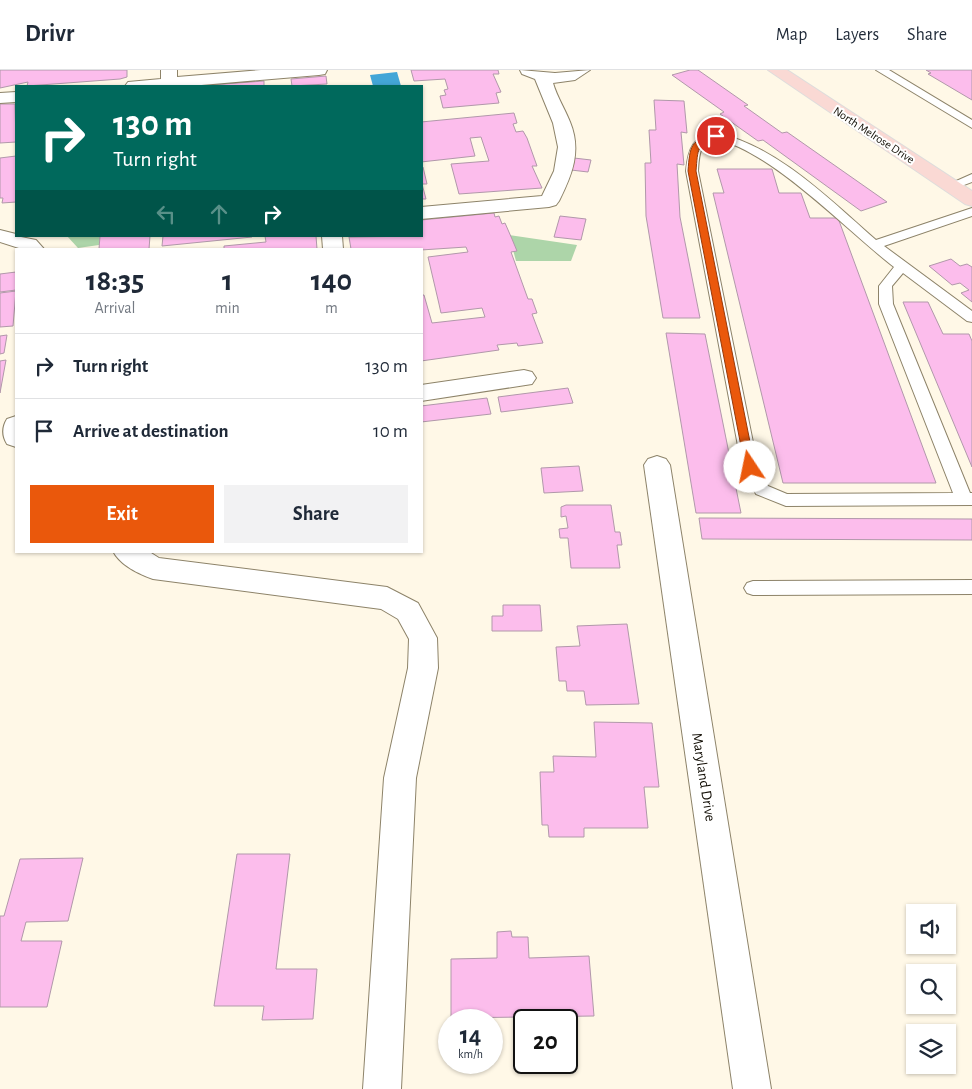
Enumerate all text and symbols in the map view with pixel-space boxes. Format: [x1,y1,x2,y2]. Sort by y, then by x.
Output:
text: Drivr [25,22,74,46]
text: Map [776,26,807,44]
text: Layers [835,26,879,44]
text: Share [907,26,947,44]
street label: North Melrose Drive [831,104,917,166]
icon: right [30,105,95,170]
text: 130 m [113,107,192,142]
pin [695,115,737,157]
icon: arrive [702,122,730,150]
text: Turn right [113,148,197,170]
icon: left [152,200,180,228]
icon: ahead [205,200,233,228]
icon: right [258,200,286,228]
text: 18:35 [86,266,144,296]
text: 1 [222,266,233,296]
text: 140 [311,266,352,296]
text: Arrival [94,300,136,316]
text: min [215,300,240,316]
text: m [325,300,338,316]
icon: right [30,352,58,380]
text: Turn right [73,357,148,376]
text: 130 m [365,357,408,376]
icon: arrive [30,417,58,445]
text: Arrive at destination [73,422,229,441]
text: 10 m [373,422,408,441]
position arrow [723,440,775,492]
button: Exit [30,485,214,543]
button: Share [224,485,408,543]
street label: Maryland Drive [689,732,718,823]
map controls [906,904,956,1074]
button: sound [906,904,956,954]
button: search [906,964,956,1014]
speed limit sign: 20 [513,1009,578,1074]
text: 14 [460,1023,481,1048]
button: layers [906,1024,956,1074]
text: km/h [458,1048,483,1060]

